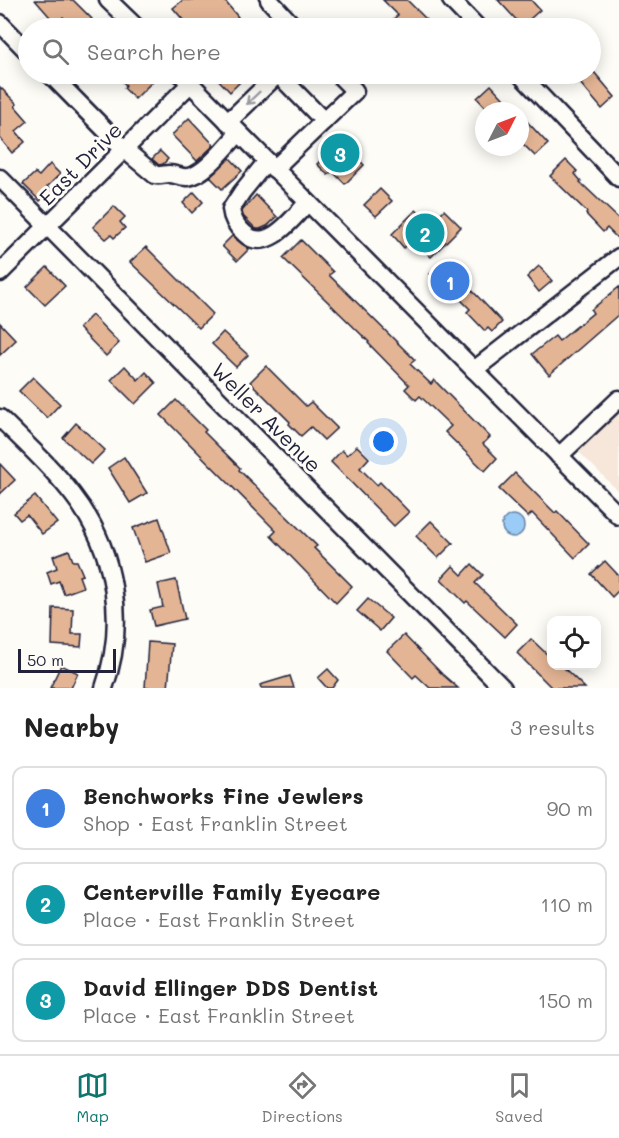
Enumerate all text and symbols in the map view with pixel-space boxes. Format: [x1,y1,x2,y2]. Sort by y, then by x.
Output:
search box [18,18,601,84]
icon: search [39,35,72,68]
text: Search here [87,37,221,66]
one-way arrow [245,90,260,105]
north arrow [475,102,529,156]
street label: East Drive [33,116,127,210]
pin: 3 [320,130,360,176]
pin: 2 [406,210,444,256]
pin: 1 [430,258,470,304]
street label: Weller Avenue [206,356,328,478]
your location [369,427,398,456]
map controls [547,616,601,670]
button: locate [547,616,601,670]
scale bar [18,646,116,674]
text: 50 m [27,649,64,670]
text: Nearby [24,710,119,744]
text: 3 results [510,714,595,740]
text: Benchworks Fine Jewlers [83,781,363,810]
text: 1 [41,795,50,821]
text: 90 m [547,795,593,821]
text: Shop · East Franklin Street [83,810,348,836]
text: Centerville Family Eyecare [83,877,380,906]
text: 2 [40,891,51,917]
text: 110 m [540,891,593,917]
text: Place · East Franklin Street [83,906,355,932]
text: David Ellinger DDS Dentist [83,973,378,1002]
text: 3 [40,987,52,1013]
text: 150 m [538,987,593,1013]
text: Place · East Franklin Street [83,1002,355,1028]
tab: Map [76,1069,109,1126]
tab: Directions [262,1069,343,1126]
tab: Saved [495,1069,543,1126]

